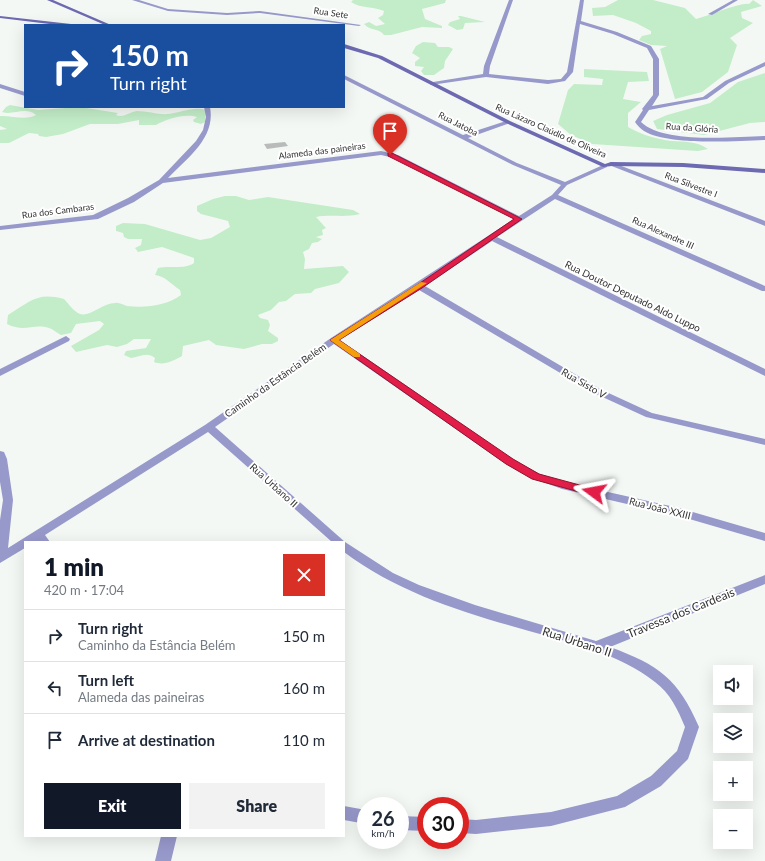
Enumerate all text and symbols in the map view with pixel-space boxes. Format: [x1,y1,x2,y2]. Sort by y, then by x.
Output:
street label: Rua Sete [313,5,349,20]
text: 150 m [110,38,189,72]
icon: right [44,40,96,92]
text: Turn right [110,72,187,94]
street label: Rua Lázaro Claúdio de Oliveira [494,101,608,160]
street label: Rua Jatoba [437,109,480,138]
pin [373,114,407,155]
icon: arrive [379,120,401,142]
street label: Rua da Glória [665,120,719,135]
street label: Alameda das paineiras [278,140,366,161]
street label: Rua Silvestre I [663,169,719,200]
street label: Rua dos Cambaras [21,201,95,220]
street label: Rua Alexandre III [631,214,696,251]
street label: Rua Doutor Deputado Aldo Luppo [563,258,703,334]
street label: Caminho da Estância Belém [222,340,328,420]
street label: Rua Sisto V [560,365,609,401]
street label: Rua Urbano II [248,460,300,510]
position arrow [573,471,615,513]
street label: Rua João XXIII [628,495,692,521]
text: 1 min [44,552,104,581]
button: close [283,554,325,596]
text: 420 m · 17:04 [44,582,124,598]
street label: Travessa dos Cardeais [625,584,737,641]
text: Turn right [78,619,143,637]
street label: Rua Urbano II [541,623,614,660]
icon: right [44,625,66,647]
text: 150 m [283,627,325,645]
text: Caminho da Estância Belém [78,637,236,653]
map controls [713,665,753,849]
button: sound [713,665,753,705]
text: Turn left [78,671,134,689]
icon: left [44,677,66,699]
text: 160 m [283,679,325,697]
text: Alameda das paineiras [78,689,204,705]
button: layers [713,713,753,753]
icon: arrive [44,729,66,751]
text: Arrive at destination [78,731,215,749]
text: 110 m [283,731,325,749]
button: + [713,761,753,801]
button: Exit [44,783,181,829]
button: Share [189,783,325,829]
speed limit sign: 30 [417,797,469,849]
text: 26 [371,806,395,830]
button: − [713,809,753,849]
text: km/h [371,827,395,839]

